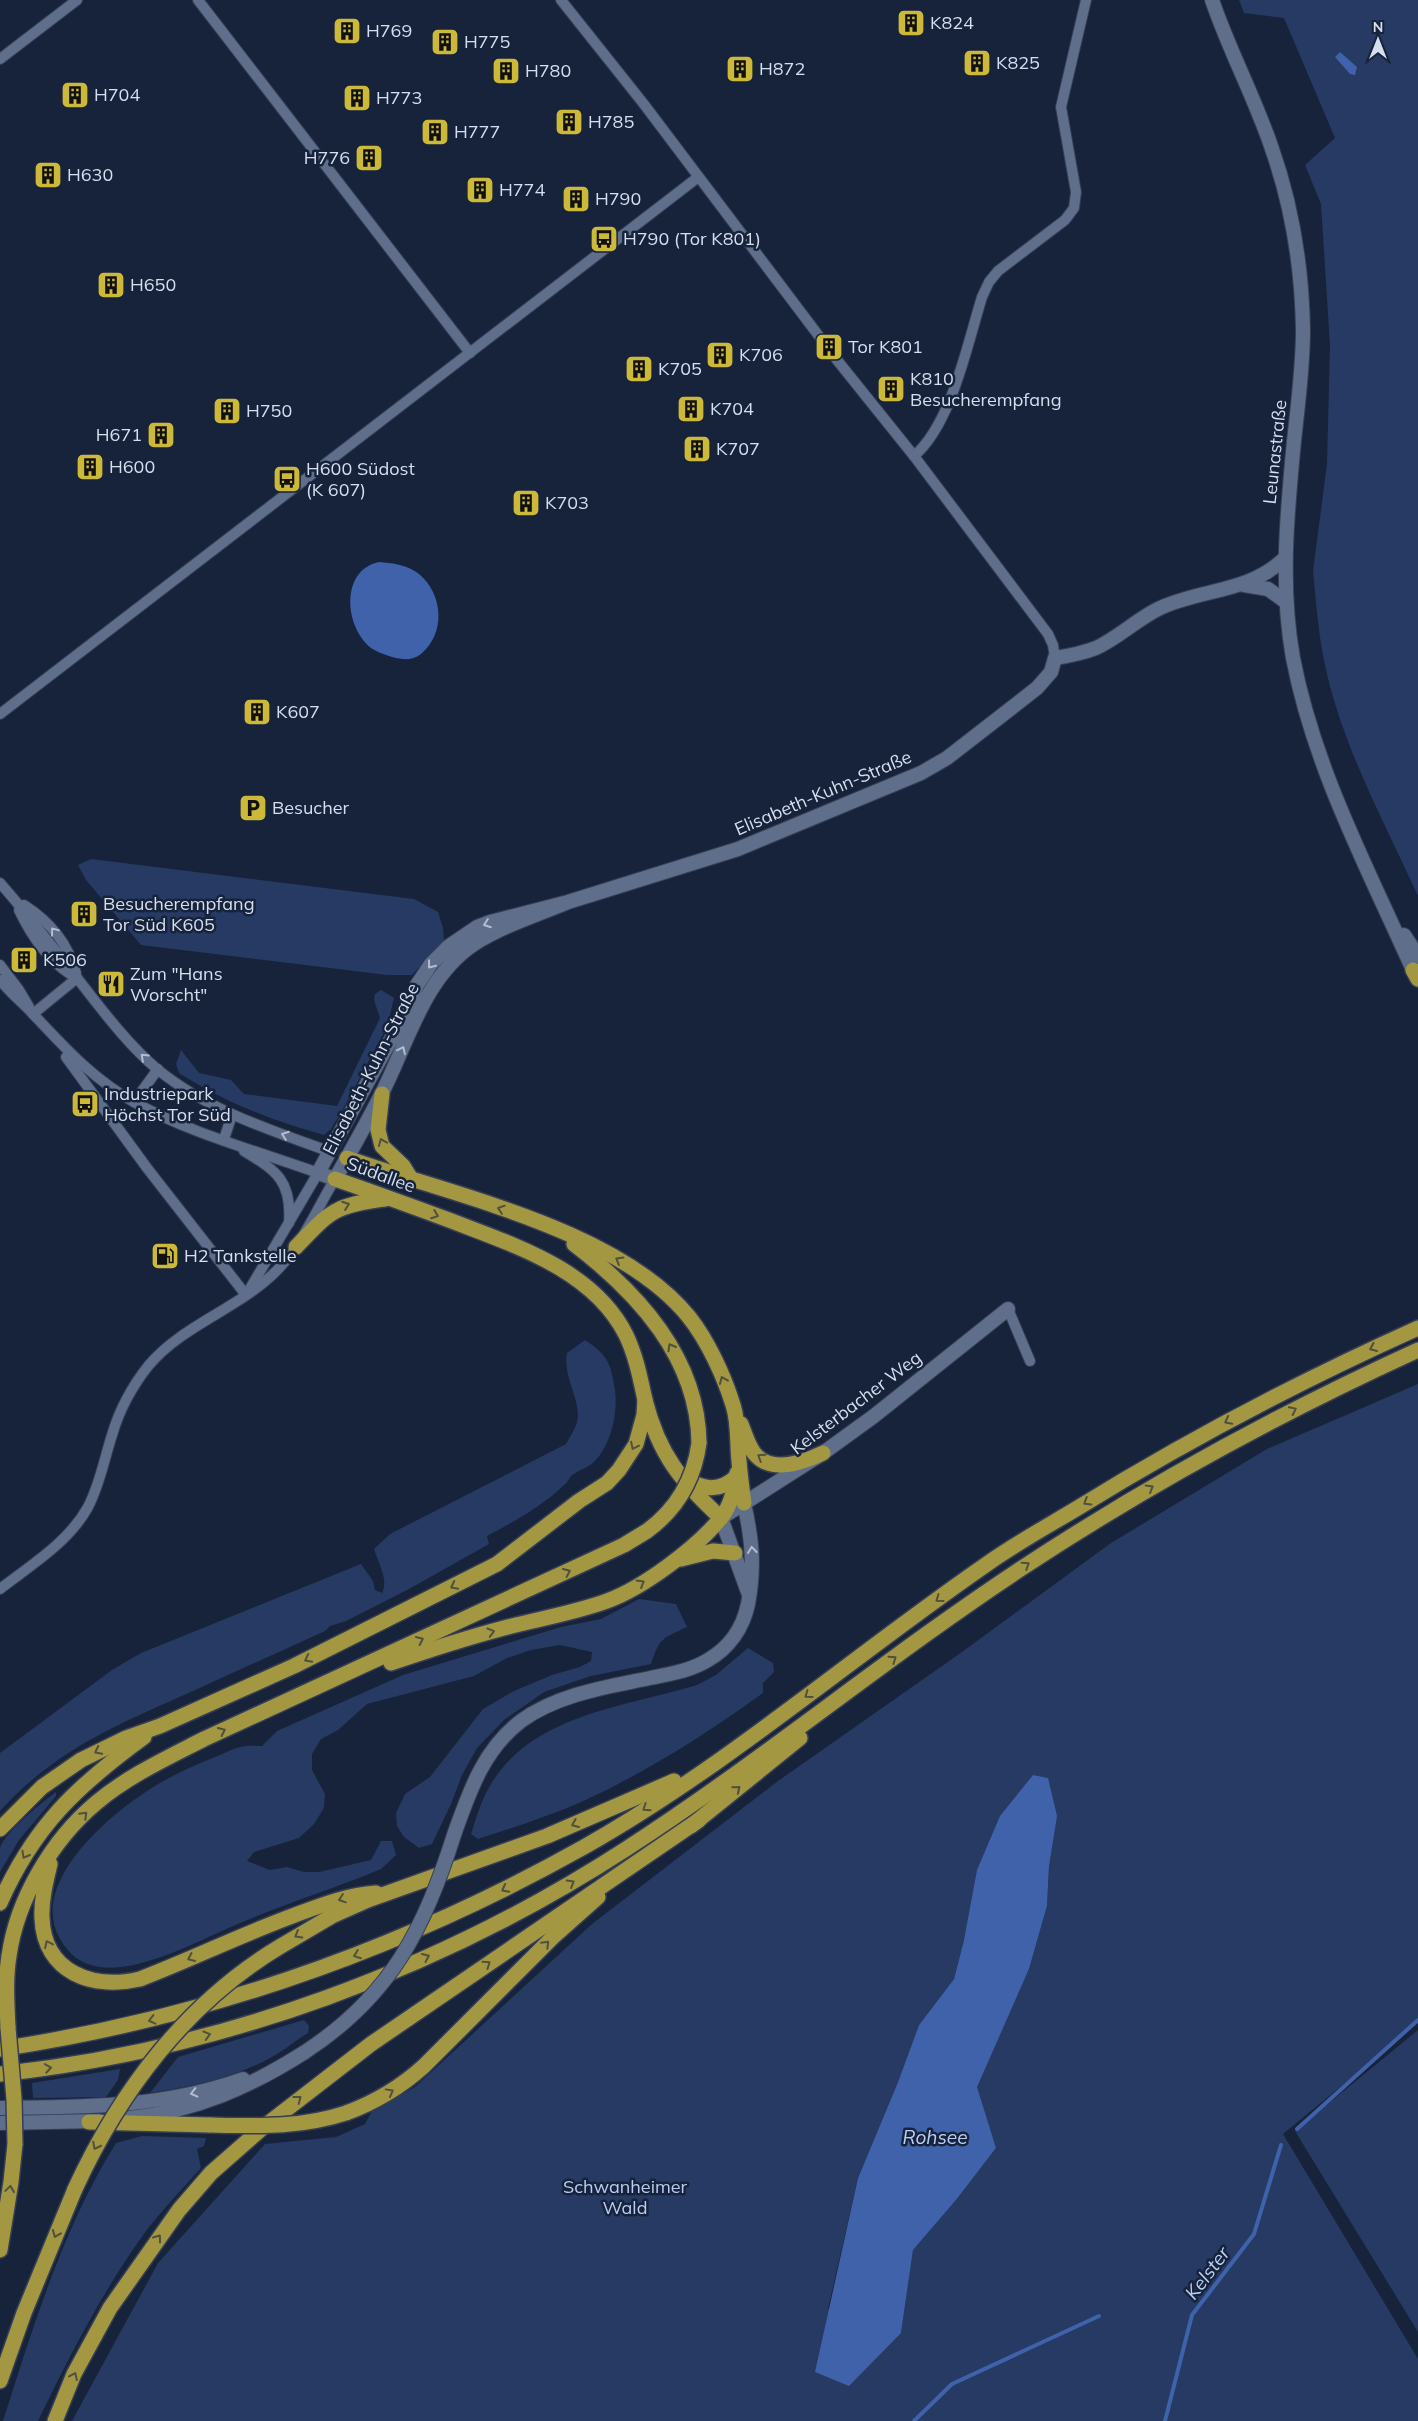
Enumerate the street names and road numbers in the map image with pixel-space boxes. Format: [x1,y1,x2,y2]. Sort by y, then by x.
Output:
street label: Leunastraße [1258,399,1291,505]
street label: Elisabeth-Kuhn-Straße [731,745,915,840]
street label: Elisabeth-Kuhn-Straße [317,979,424,1159]
street label: Südallee [344,1152,419,1198]
street label: Kelsterbacher Weg [786,1346,926,1459]

